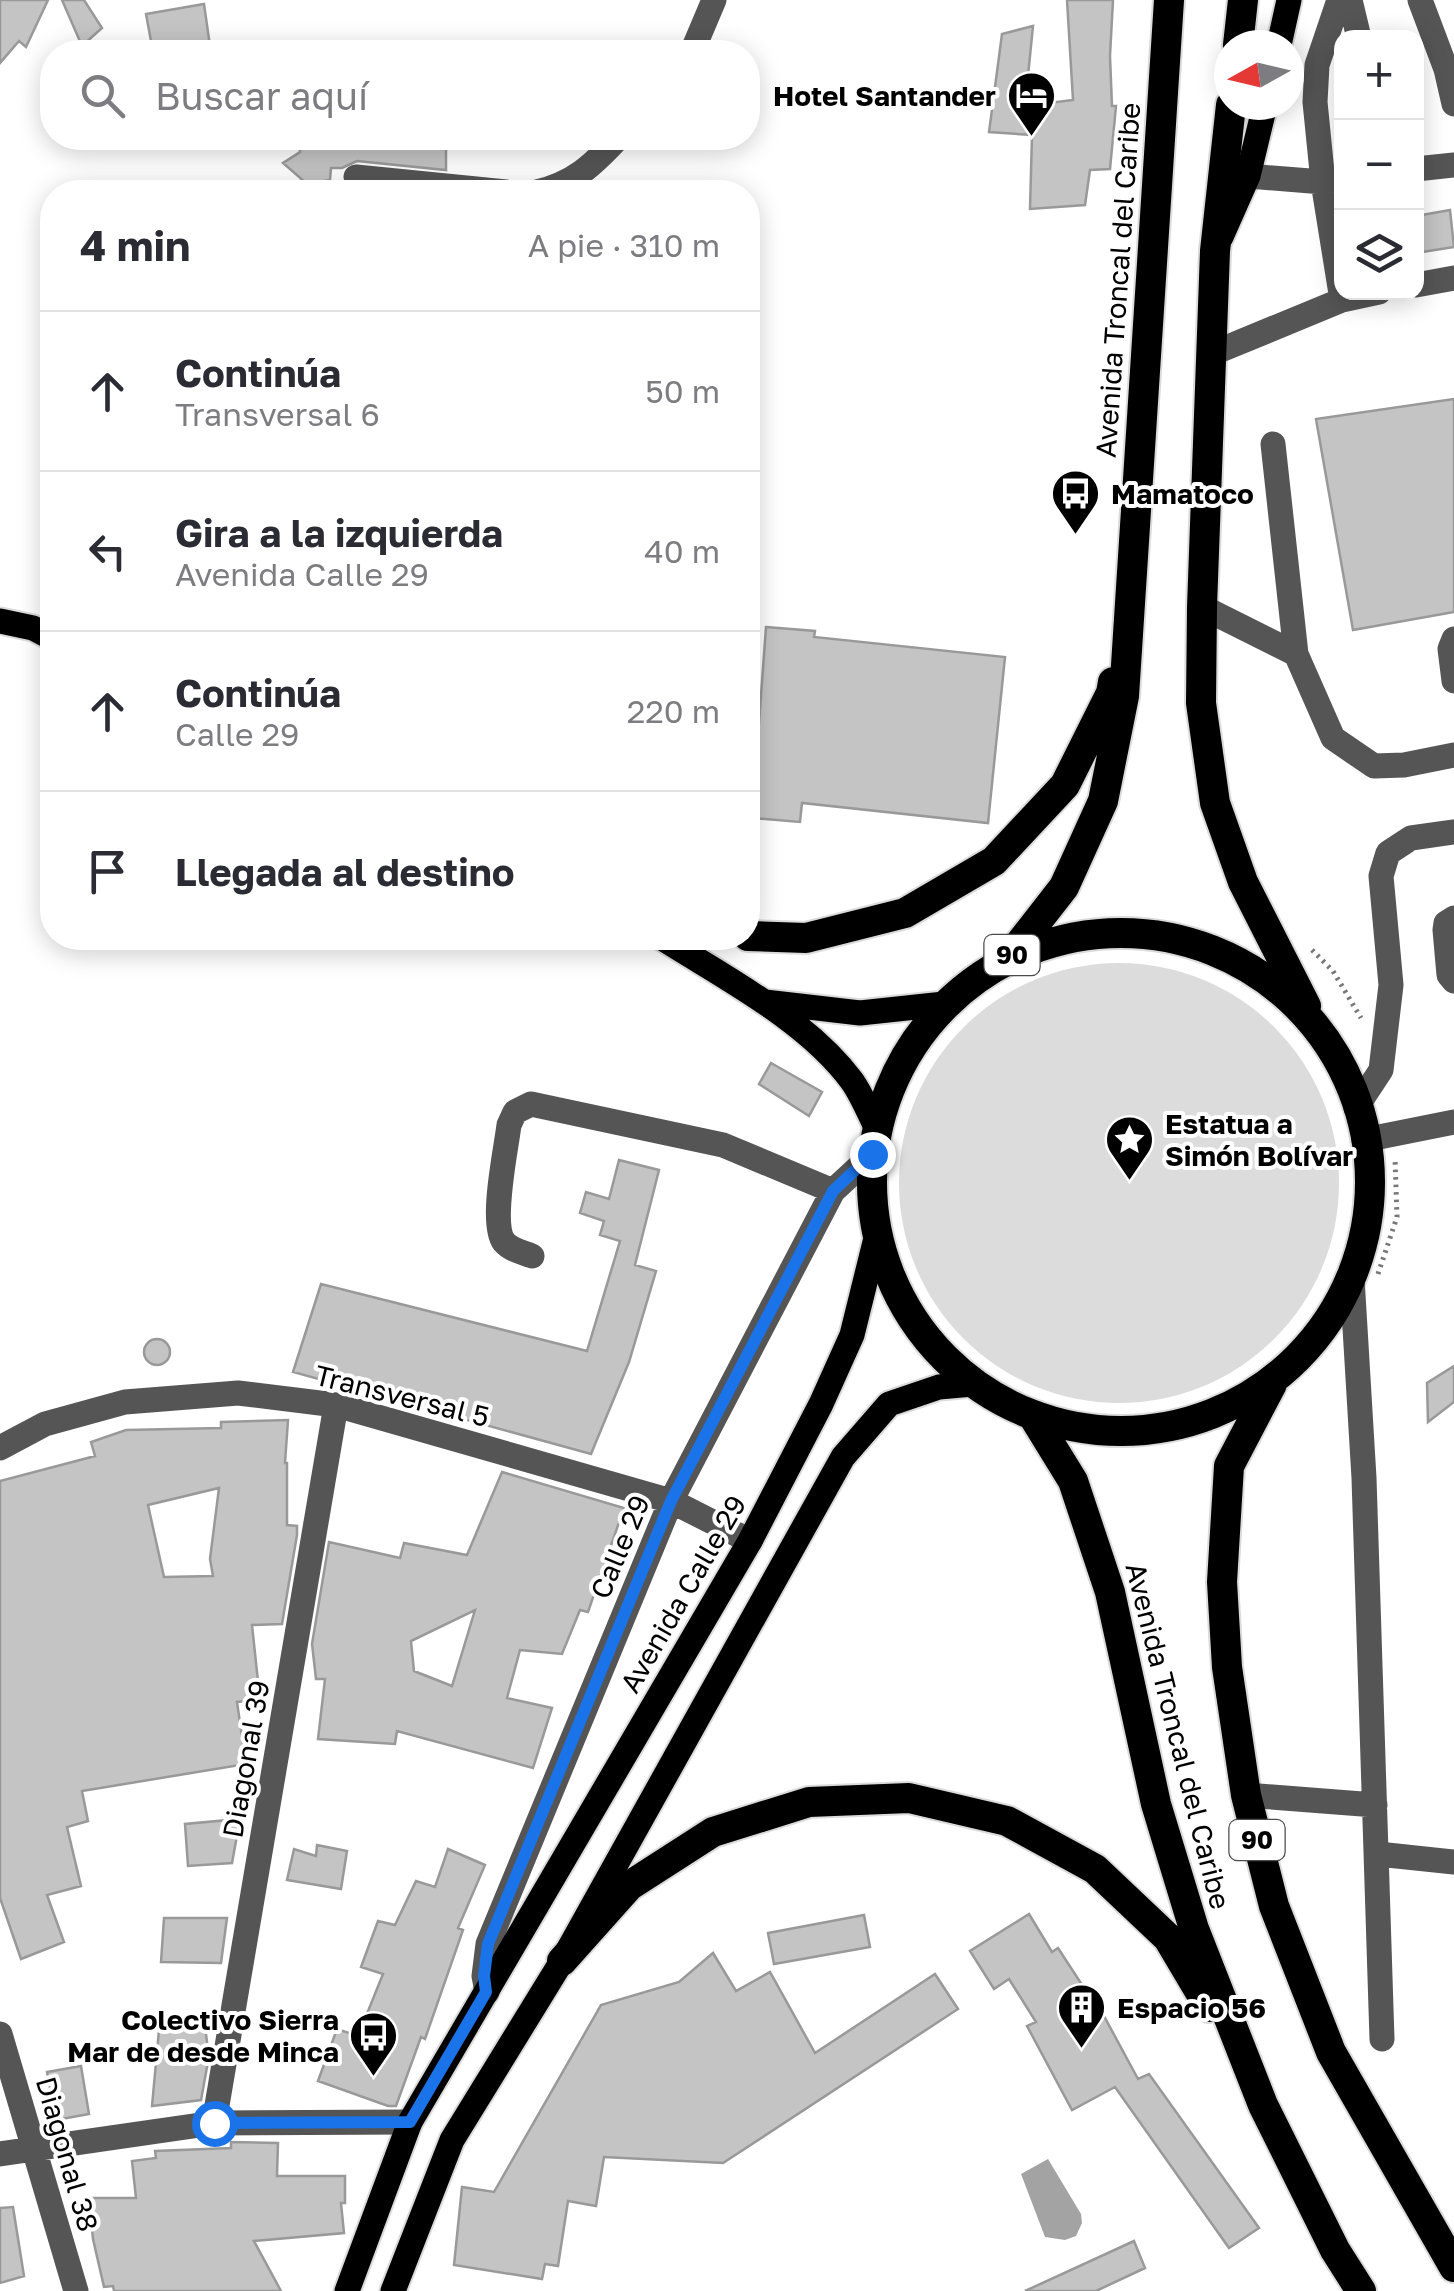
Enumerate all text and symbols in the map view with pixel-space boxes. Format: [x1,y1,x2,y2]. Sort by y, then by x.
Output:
north arrow [1214,30,1304,120]
map controls [1334,30,1424,300]
button: + [1334,30,1424,120]
search box [40,40,760,150]
icon: search [75,68,130,123]
hotel icon: Hotel Santander [1005,70,1057,138]
text: Buscar aquí [155,73,368,118]
place label: Hotel Santander [773,79,996,112]
street label: Avenida Troncal del Caribe [1089,101,1146,459]
button: − [1334,120,1424,210]
button: layers [1334,210,1424,300]
text: 4 min [80,220,190,270]
text: A pie · 310 m [528,226,720,264]
text: Continúa [175,350,341,395]
icon: ahead [80,364,135,419]
text: 50 m [645,372,720,410]
text: Transversal 6 [175,395,380,433]
bus stop icon: Mamatoco [1050,468,1102,536]
place label: Mamatoco [1111,477,1254,510]
text: Gira a la izquierda [175,510,503,555]
icon: left [80,524,135,579]
text: 40 m [644,532,720,570]
text: Avenida Calle 29 [175,555,429,593]
text: Continúa [175,670,341,715]
icon: ahead [80,684,135,739]
text: 220 m [627,692,720,730]
text: Calle 29 [175,715,299,753]
icon: arrive [80,844,135,899]
text: Llegada al destino [175,849,515,894]
road number: 90 [984,935,1040,975]
place label: Estatua a Simón Bolívar [1165,1107,1353,1172]
place icon: Estatua a Simón Bolívar [1104,1114,1156,1182]
route end [850,1132,896,1178]
street label: Transversal 5 [312,1358,493,1433]
street label: Avenida Calle 29 [613,1489,752,1698]
street label: Calle 29 [583,1490,656,1603]
street label: Avenida Troncal del Caribe [1119,1559,1238,1913]
street label: Diagonal 39 [215,1678,276,1840]
road number: 90 [1230,1820,1284,1860]
building icon: Espacio 56 [1056,1982,1108,2050]
place label: Espacio 56 [1117,1991,1266,2024]
place label: Colectivo Sierra Mar de desde Minca [67,2003,339,2068]
bus stop icon: Colectivo Sierra Mar de desde Minca [348,2010,400,2078]
street label: Diagonal 38 [30,2073,105,2235]
route start [192,2101,238,2147]

